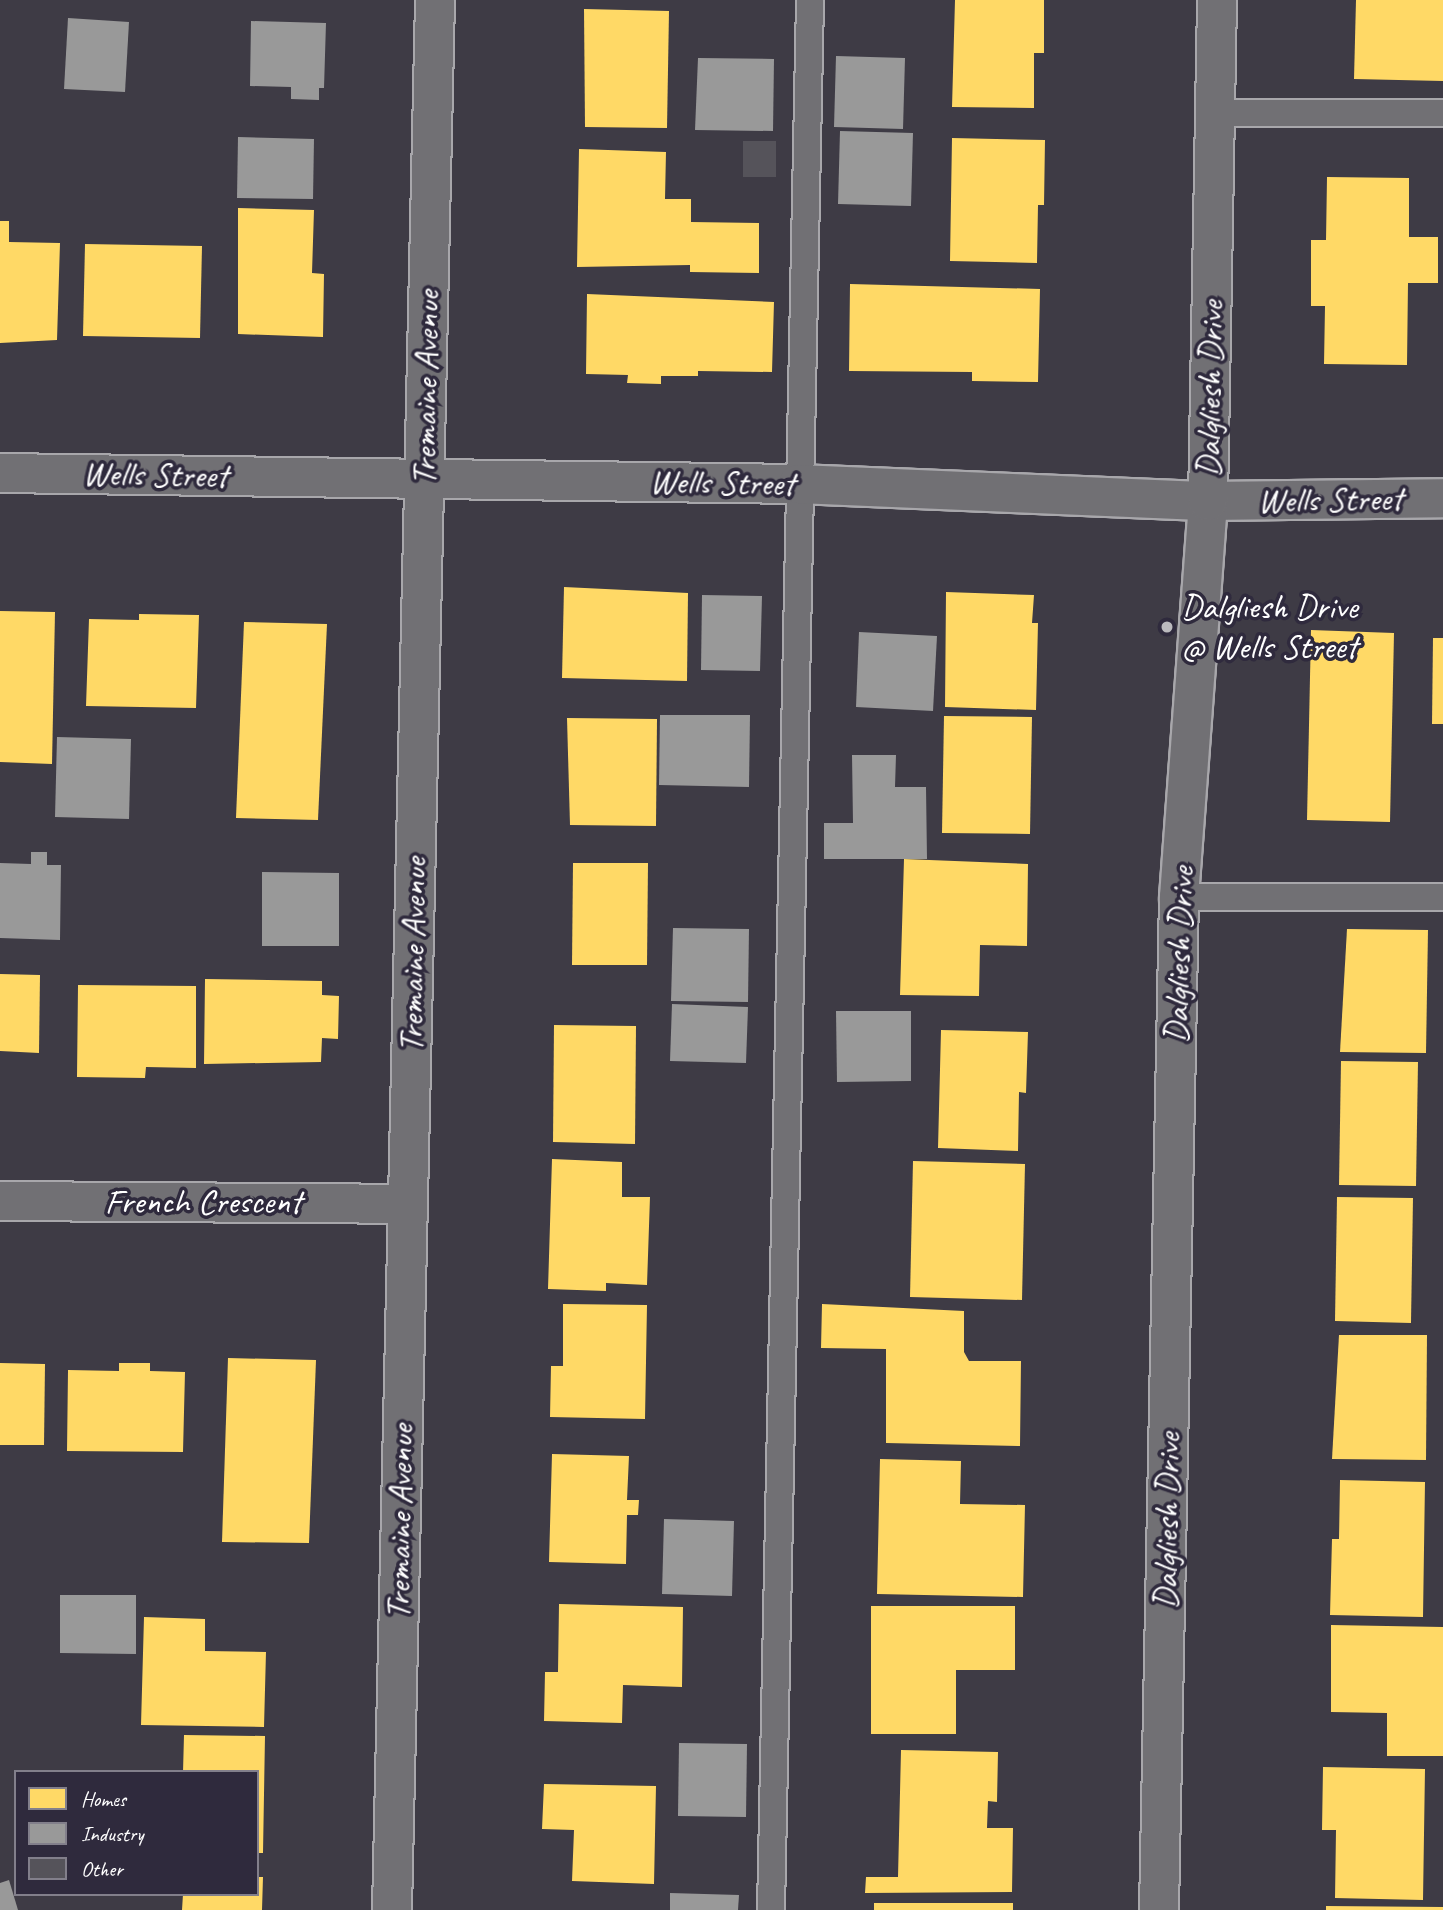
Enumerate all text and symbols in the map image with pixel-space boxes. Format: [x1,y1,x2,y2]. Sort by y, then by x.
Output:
street label: Tremaine Avenue [403,290,449,486]
street label: Dalgliesh Drive [1187,300,1233,478]
street label: Wells Street [82,453,228,497]
street label: Wells Street [649,461,795,505]
street label: Wells Street [1257,478,1403,522]
place label: Dalgliesh Drive @ Wells Street [1181,586,1358,668]
marker: Dalgliesh Drive @ Wells Street [1159,619,1175,635]
street label: Tremaine Avenue [390,857,436,1053]
street label: Dalgliesh Drive [1155,866,1203,1044]
street label: French Crescent [104,1181,302,1223]
street label: Tremaine Avenue [377,1424,423,1620]
street label: Dalgliesh Drive [1144,1432,1190,1610]
legend [14,1770,259,1896]
text: Homes [81,1786,126,1812]
text: Industry [81,1821,144,1847]
text: Other [81,1856,123,1882]

